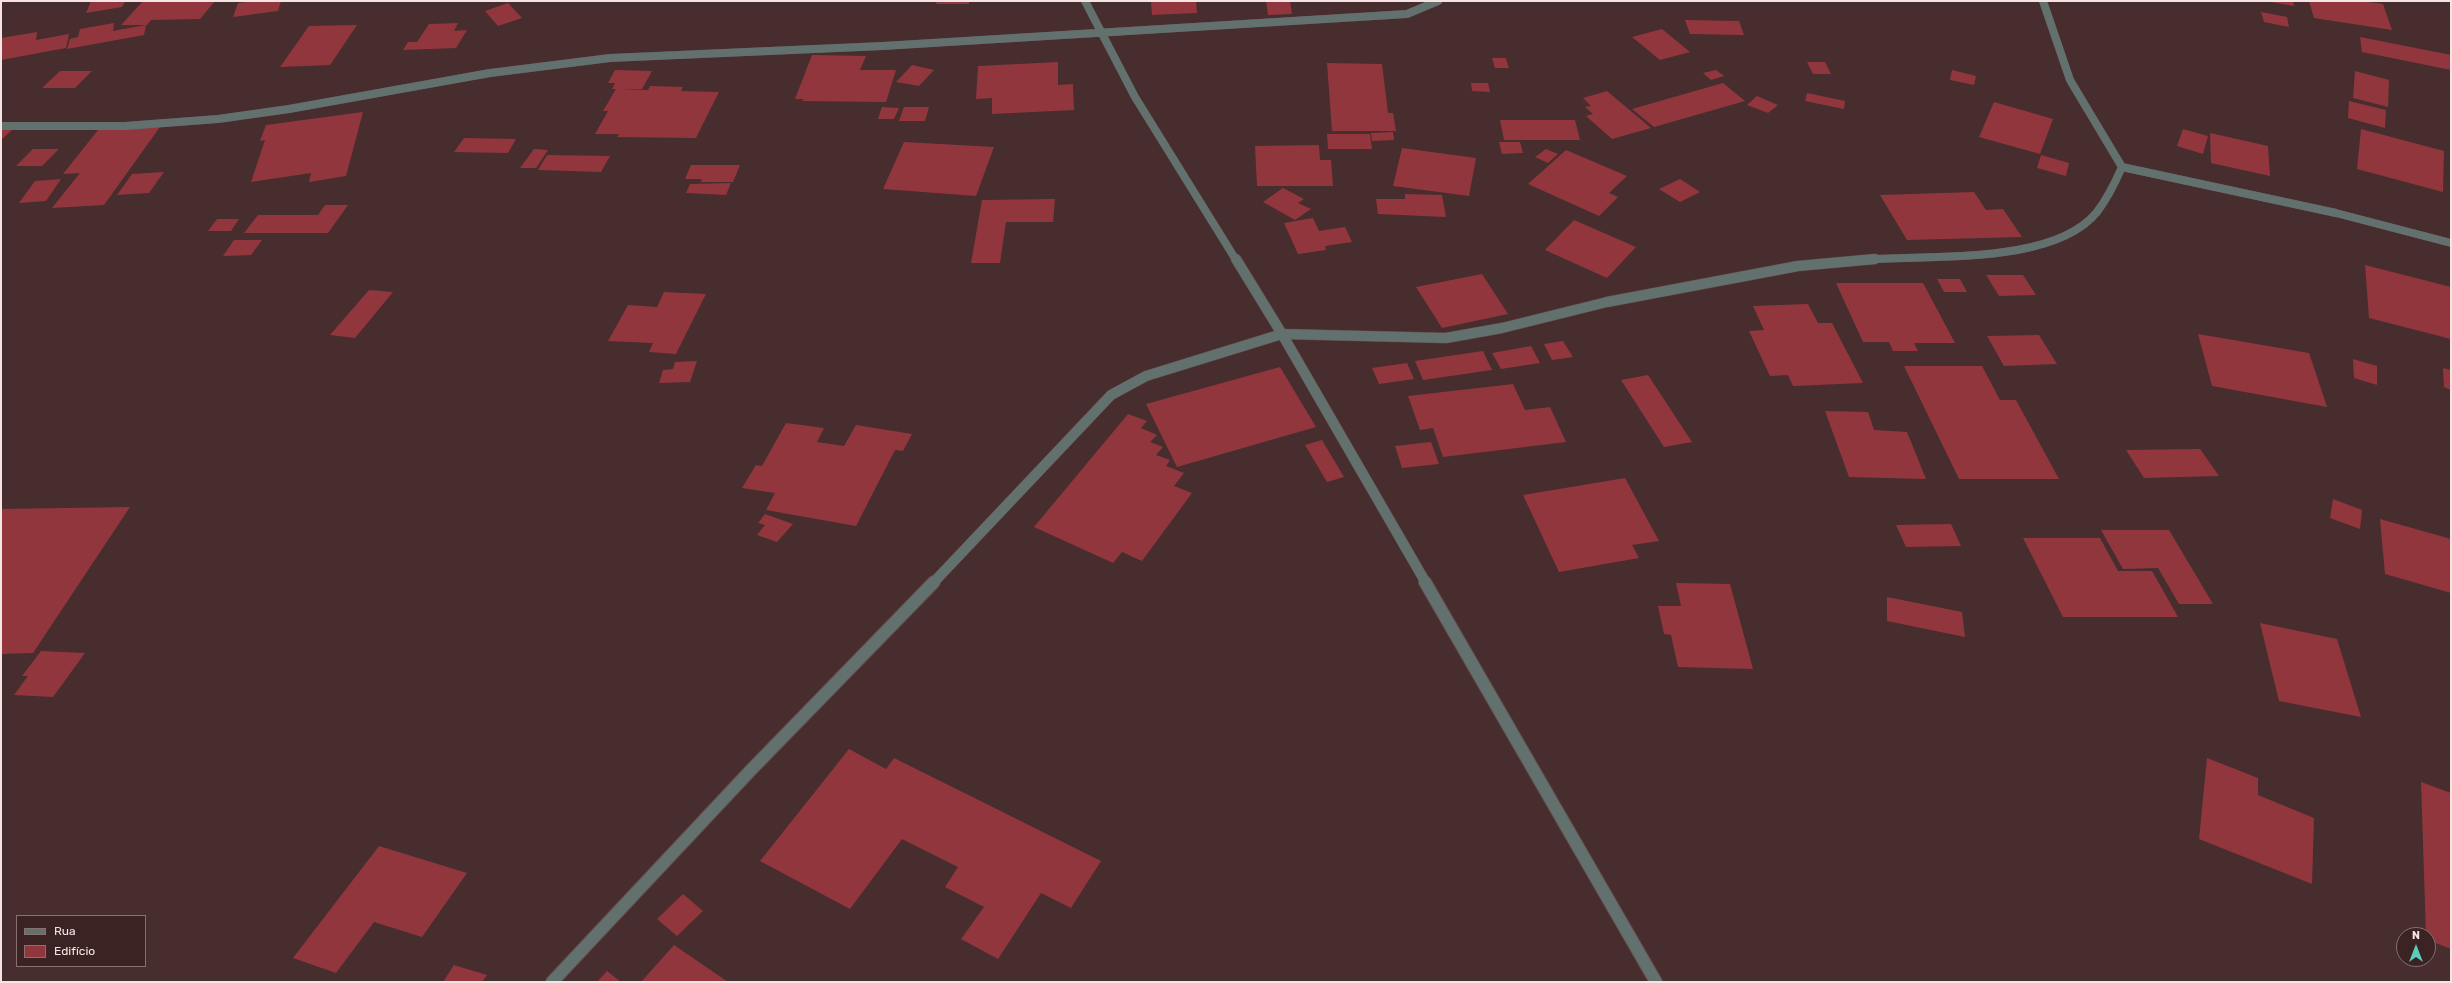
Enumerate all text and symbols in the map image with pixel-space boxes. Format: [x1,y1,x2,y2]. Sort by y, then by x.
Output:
legend [16,915,146,967]
text: Rua [54,924,76,938]
north arrow [2396,927,2436,967]
text: N [2412,929,2420,942]
text: Edifício [54,944,95,958]

